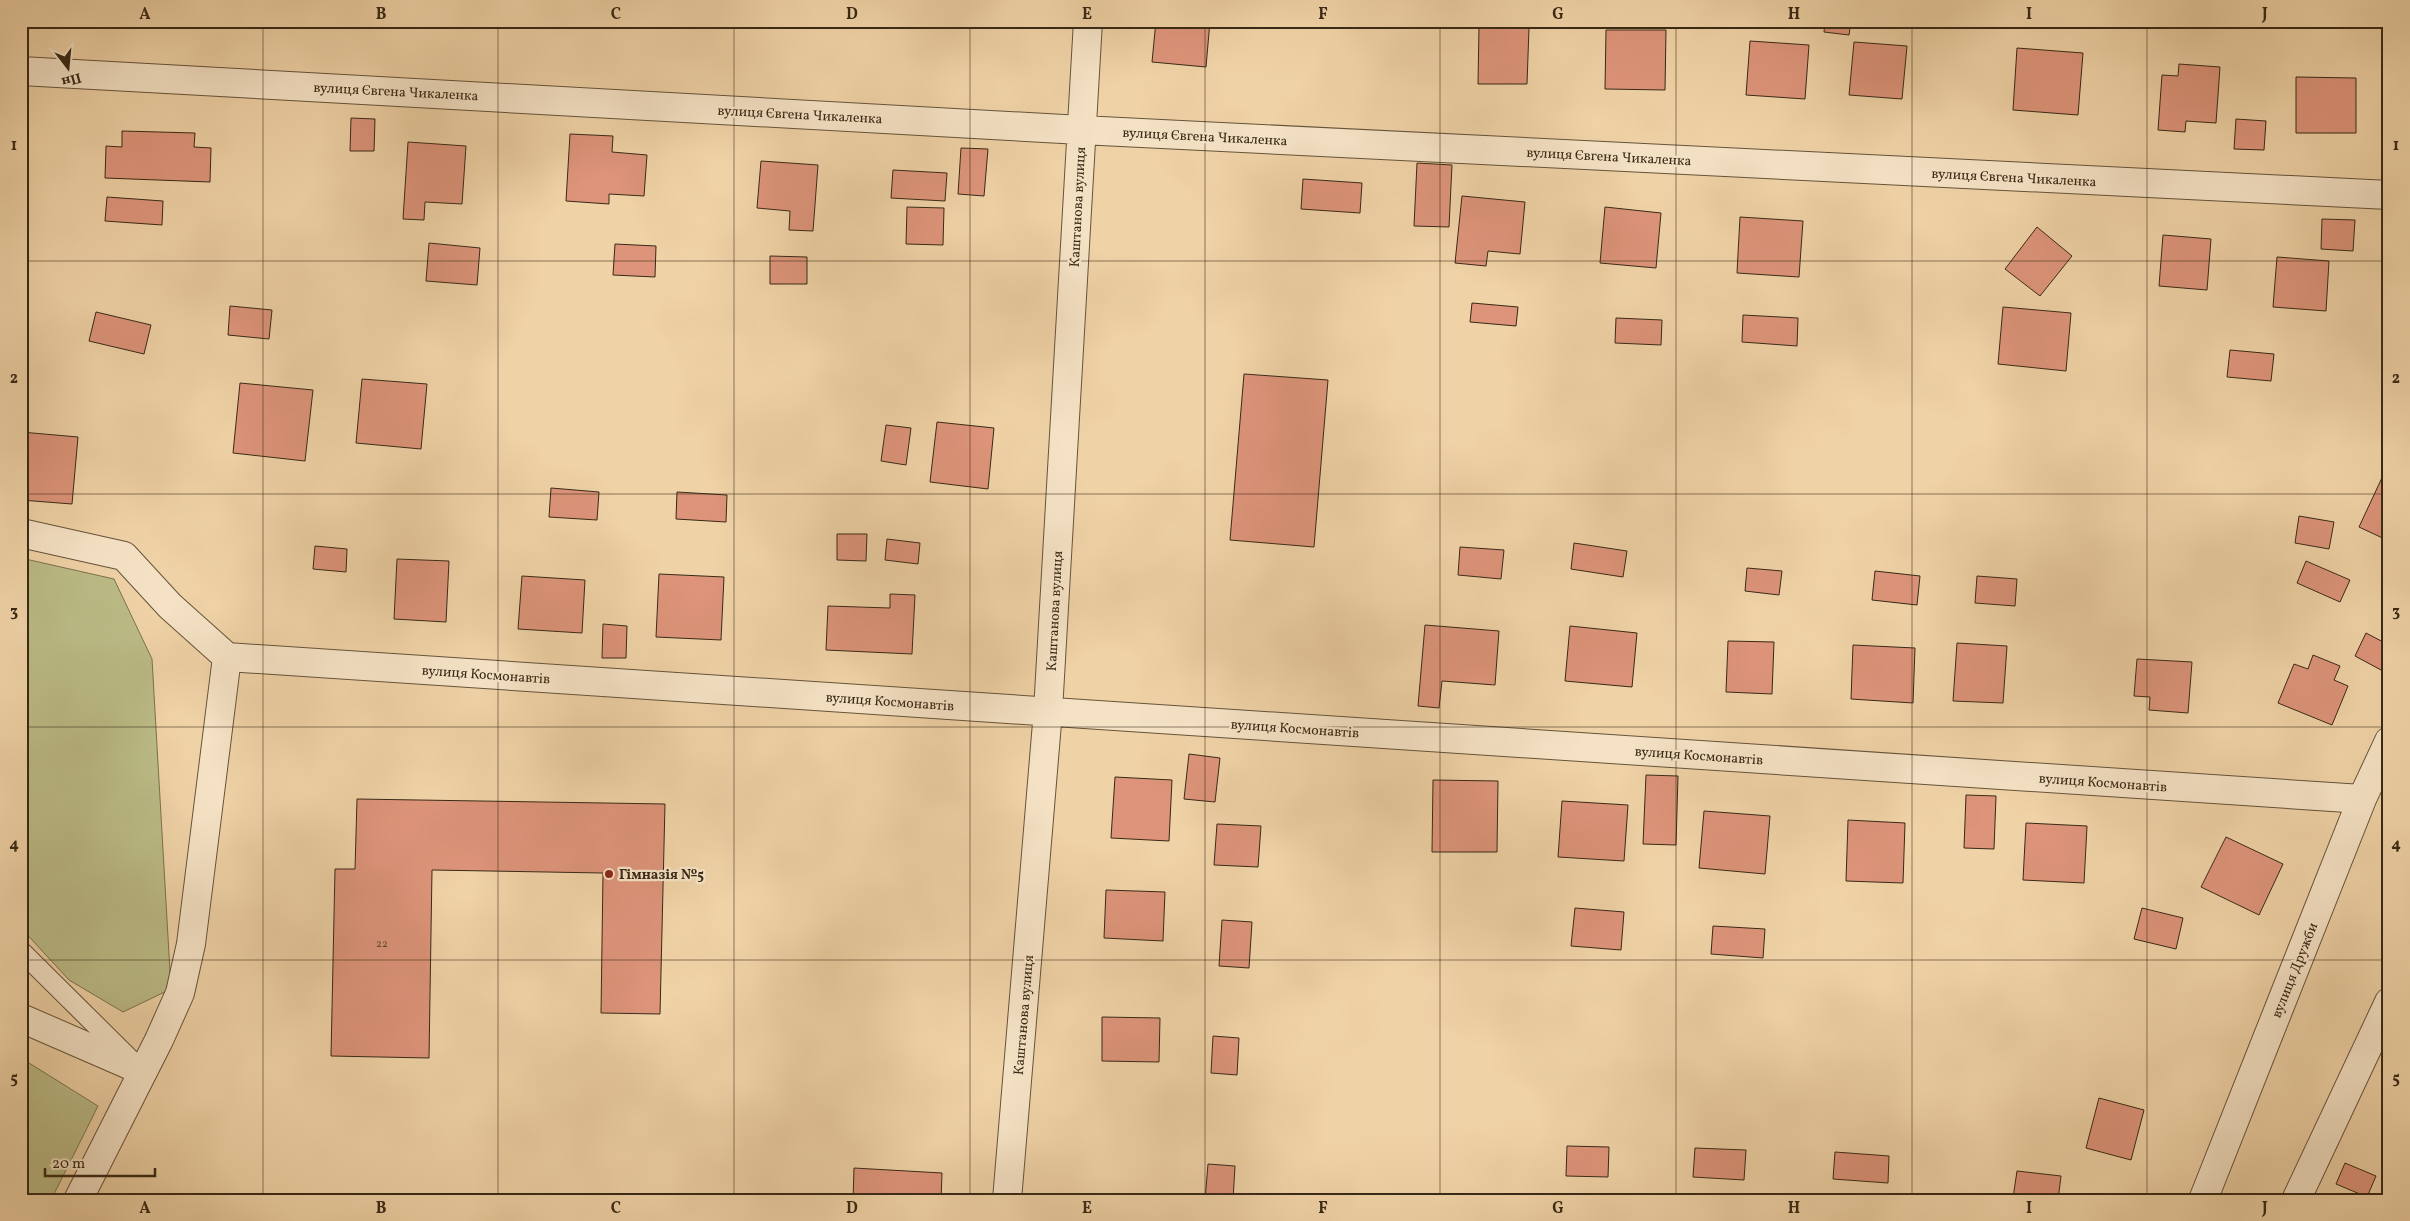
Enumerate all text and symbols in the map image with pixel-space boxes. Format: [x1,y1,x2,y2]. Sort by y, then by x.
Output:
text: A [139,4,151,26]
text: B [376,4,387,26]
text: C [611,4,621,26]
text: D [846,4,858,26]
text: E [1082,4,1092,26]
text: F [1318,4,1328,26]
text: G [1552,4,1564,26]
text: H [1788,4,1800,26]
text: I [2026,4,2032,26]
text: J [2261,4,2268,26]
north arrow [42,42,92,92]
text: Пн [59,67,83,91]
street label: вулиця Євгена Чикаленка [313,79,479,106]
street label: вулиця Євгена Чикаленка [717,102,883,129]
street label: вулиця Євгена Чикаленка [1122,124,1288,151]
text: 1 [11,135,17,157]
text: 1 [2393,135,2399,157]
street label: вулиця Євгена Чикаленка [1526,144,1692,171]
street label: Каштанова вулиця [1066,146,1091,268]
street label: вулиця Євгена Чикаленка [1931,165,2097,192]
text: 2 [10,368,18,390]
text: 2 [2392,368,2400,390]
street label: Каштанова вулиця [1043,550,1068,672]
text: 3 [10,601,18,623]
text: 3 [2392,601,2400,623]
street label: вулиця Космонавтів [421,662,551,689]
street label: вулиця Космонавтів [825,689,955,716]
street label: вулиця Космонавтів [1230,716,1360,743]
street label: вулиця Космонавтів [1634,743,1764,770]
street label: вулиця Космонавтів [2038,770,2168,797]
text: 4 [9,834,19,856]
text: 4 [2391,834,2401,856]
place label: Гімназія №5 [619,866,704,885]
marker: Гімназія №5 [603,868,615,880]
street label: вулиця Дружби [2268,920,2323,1021]
house number: 22 [376,937,388,952]
street label: Каштанова вулиця [1010,954,1039,1076]
text: 5 [10,1068,18,1090]
text: 5 [2392,1068,2400,1090]
scale bar [45,1146,155,1178]
text: 20 m [52,1154,85,1175]
text: A [139,1198,151,1220]
text: B [376,1198,387,1220]
text: C [611,1198,621,1220]
text: D [846,1198,858,1220]
text: E [1082,1198,1092,1220]
text: F [1318,1198,1328,1220]
text: G [1552,1198,1564,1220]
text: H [1788,1198,1800,1220]
text: I [2026,1198,2032,1220]
text: J [2261,1198,2268,1220]

